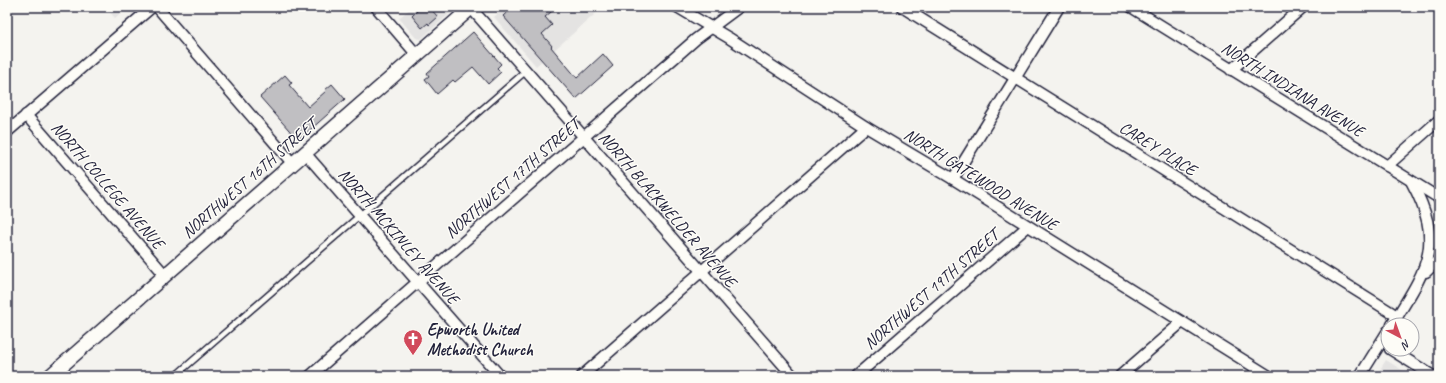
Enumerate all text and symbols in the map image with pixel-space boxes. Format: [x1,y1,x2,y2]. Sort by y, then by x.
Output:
street label: NORTH INDIANA AVENUE [1218,37,1370,143]
street label: NORTHWEST 16TH STREET [177,111,324,243]
street label: NORTHWEST 17TH STREET [440,111,587,243]
street label: NORTH COLLEGE AVENUE [47,117,170,255]
street label: CAREY PLACE [1115,117,1202,181]
street label: NORTH GATEWOOD AVENUE [900,124,1064,237]
street label: NORTH BLACKWELDER AVENUE [594,127,742,293]
street label: NORTH MCKINLEY AVENUE [334,164,465,311]
street label: NORTHWEST 19TH STREET [859,222,1006,354]
north arrow [1380,317,1420,357]
place label: Epworth United Methodist Church [427,319,534,360]
church icon: Epworth United Methodist Church [402,328,424,356]
text: N [1398,337,1414,353]

